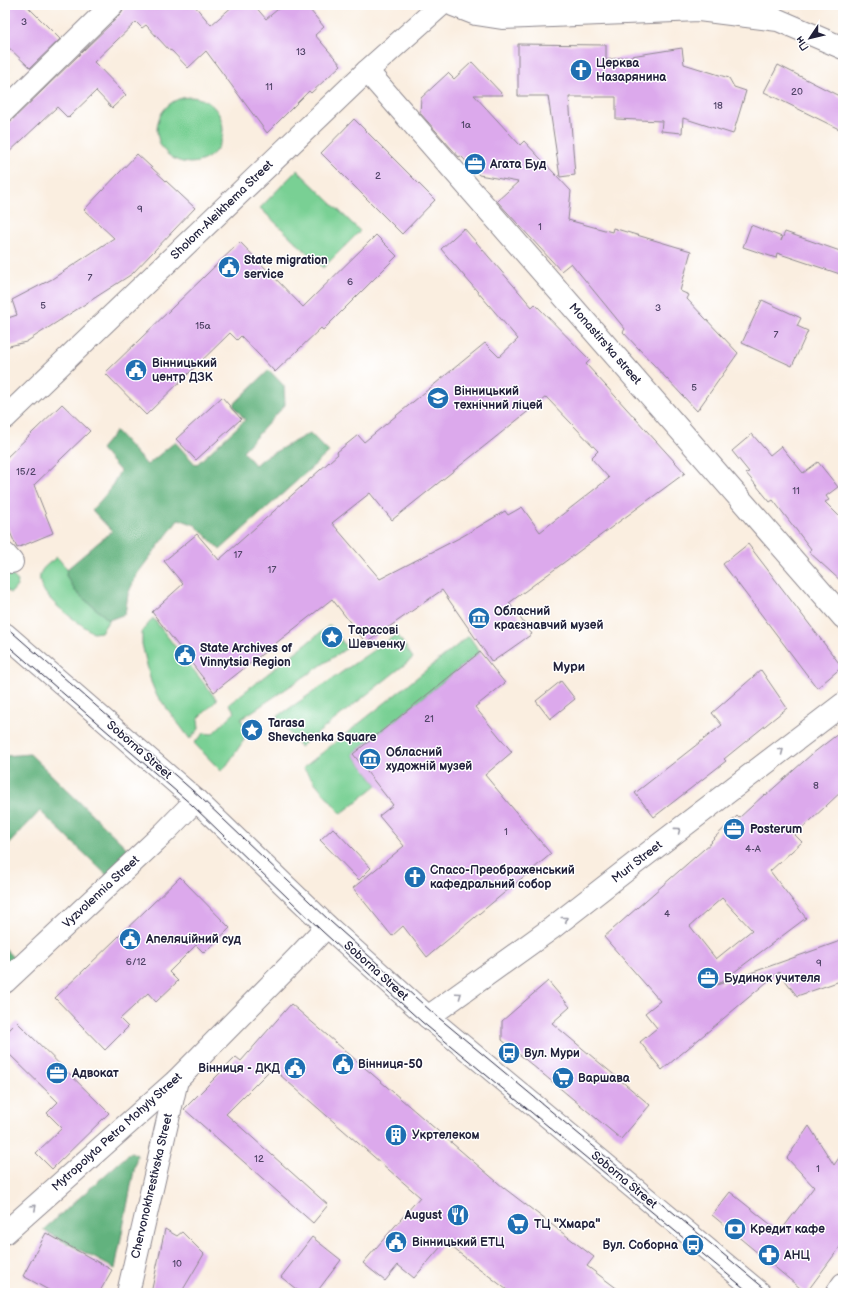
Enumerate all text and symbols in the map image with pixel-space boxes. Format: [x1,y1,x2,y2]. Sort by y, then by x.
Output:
house number: 3 [21,16,27,28]
north arrow [790,18,830,58]
text: Пн [793,34,812,53]
house number: 13 [296,46,306,58]
place label: Церква Назарянина [596,56,667,85]
church icon: Церква Назарянина [568,57,594,83]
house number: 11 [265,81,273,93]
house number: 20 [791,86,803,98]
house number: 18 [713,100,723,112]
house number: 1а [461,119,471,131]
office icon: Агата Буд [462,151,488,177]
street label: Sholom-Aleikhema Street [168,157,277,263]
place label: Агата Буд [489,157,547,172]
house number: 2 [375,170,381,182]
house number: 9 [137,203,143,215]
house number: 1 [538,221,542,233]
place label: State migration service [244,253,328,282]
public building icon: State migration service [216,254,242,280]
house number: 7 [88,272,93,284]
house number: 6 [347,276,353,288]
house number: 5 [40,300,46,312]
street label: Monastirs'ka street [566,300,645,388]
house number: 3 [655,302,661,314]
house number: 15а [195,320,211,332]
house number: 7 [774,329,779,341]
place label: Вінницький центр ДЗК [152,356,217,385]
public building icon: Вінницький центр ДЗК [123,357,149,383]
house number: 5 [691,382,697,394]
place label: Вінницький технічний ліцей [454,384,543,413]
school or university icon: Вінницький технічний ліцей [425,385,451,411]
house number: 15/2 [16,466,36,478]
house number: 11 [792,485,800,497]
house number: 17 [234,549,242,561]
house number: 17 [268,564,276,576]
place label: Обласний краєзнавчий музей [494,604,603,633]
museum icon: Обласний краєзнавчий музей [466,605,492,631]
place label: Тарасові Шевченку [348,623,406,652]
place icon: Тарасові Шевченку [319,624,345,650]
place label: State Archives of Vinnytsia Region [200,641,293,670]
public building icon: State Archives of Vinnytsia Region [172,642,198,668]
district label: Мури [553,659,585,675]
house number: 21 [424,713,434,725]
place label: Tarasa Shevchenka Square [268,716,376,745]
place icon: Tarasa Shevchenka Square [239,717,265,743]
street label: Soborna Street [103,718,175,783]
place label: Обласний художній музей [386,745,472,774]
museum icon: Обласний художній музей [357,746,383,772]
one-way arrow [777,749,784,756]
house number: 8 [813,780,819,792]
office icon: Posterum [721,816,747,842]
place label: Posterum [750,822,802,837]
house number: 1 [504,826,508,838]
one-way arrow [674,828,681,835]
street label: Muri Street [609,837,666,886]
house number: 4-А [745,843,762,855]
street label: Vyzvolennia Street [59,852,143,932]
place label: Спасо-Преображенський кафедральний собор [430,863,575,892]
church icon: Спасо-Преображенський кафедральний собор [402,864,428,890]
house number: 4 [664,908,670,920]
one-way arrow [560,916,567,923]
public building icon: Апеляційний суд [117,926,143,952]
place label: Апеляційний суд [145,932,242,947]
street label: Soborna Street [341,938,412,1004]
house number: 6/12 [126,956,146,968]
house number: 9 [816,957,822,969]
office icon: Будинок учителя [695,965,721,991]
place label: Будинок учителя [724,971,821,986]
one-way arrow [455,993,462,1000]
bus stop icon: Вул. Мури [496,1040,522,1066]
place label: Вул. Мури [524,1046,580,1061]
public building icon: Вінниця-50 [330,1051,356,1077]
public building icon: Вінниця - ДКД [282,1055,308,1081]
place label: Вінниця-50 [358,1057,423,1072]
office icon: Адвокат [44,1060,70,1086]
place label: Вінниця - ДКД [198,1061,281,1076]
supermarket icon: Варшава [550,1065,576,1091]
place label: Адвокат [71,1066,119,1081]
street label: Mytropolyta Petra Mohyly Street [49,1069,185,1194]
place label: Варшава [578,1071,631,1086]
street label: Chervonokhrestivska Street [128,1112,176,1260]
building icon: Укртелеком [383,1122,409,1148]
place label: Укртелеком [412,1128,480,1143]
street label: Soborna Street [588,1148,660,1212]
house number: 12 [254,1153,264,1165]
house number: 1 [816,1163,820,1175]
restaurant icon: August [445,1202,471,1228]
one-way arrow [29,1204,37,1211]
place label: August [404,1208,442,1223]
supermarket icon: ТЦ "Хмара" [505,1211,531,1237]
bank icon: Кредит кафе [722,1216,748,1242]
place label: ТЦ "Хмара" [534,1217,601,1232]
place label: Кредит кафе [750,1222,825,1237]
public building icon: Вінницький ЕТЦ [383,1229,409,1255]
bus stop icon: Вул. Соборна [680,1232,706,1258]
place label: Вінницький ЕТЦ [412,1235,505,1250]
place label: Вул. Соборна [602,1238,679,1253]
pharmacy icon: АНЦ [756,1242,782,1268]
place label: АНЦ [783,1248,811,1263]
house number: 10 [172,1258,182,1270]

